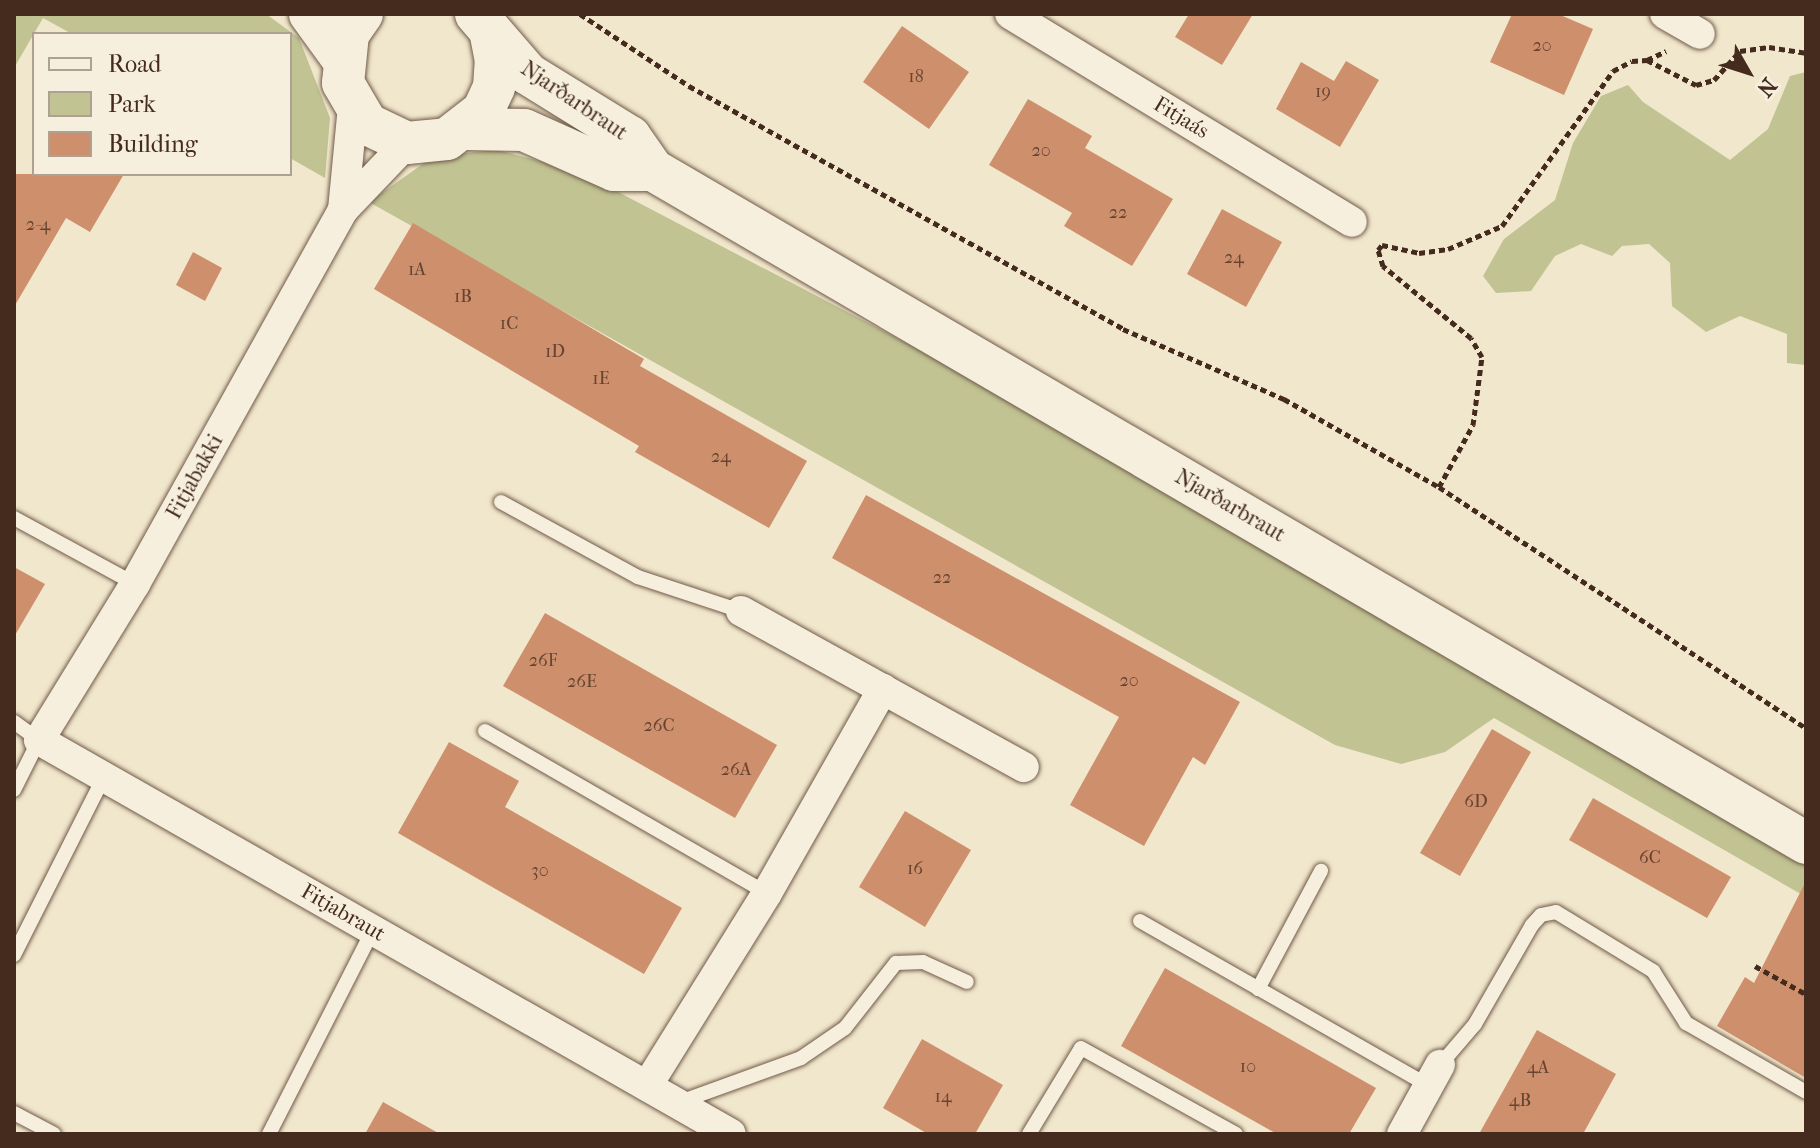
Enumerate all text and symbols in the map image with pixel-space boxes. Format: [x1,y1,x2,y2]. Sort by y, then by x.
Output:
legend [32,32,292,176]
north arrow [1708,32,1788,112]
house number: 20 [1532,35,1552,57]
text: Road [108,50,161,78]
street label: Njarðarbraut [516,56,632,146]
house number: 18 [908,66,924,88]
text: N [1751,72,1782,102]
house number: 19 [1315,81,1331,103]
text: Park [108,90,156,118]
street label: Fitjaás [1148,91,1214,145]
text: Building [108,130,198,158]
house number: 20 [1031,140,1051,162]
house number: 22 [1109,202,1127,224]
house number: 2-4 [26,214,50,236]
house number: 24 [1224,247,1244,269]
house number: 1A [408,259,426,281]
house number: 1B [454,286,472,308]
house number: 1C [500,313,518,335]
house number: 1D [545,341,565,363]
house number: 1E [592,368,610,390]
street label: Fitjabakki [161,430,229,524]
house number: 24 [711,446,731,468]
street label: Njarðarbraut [1170,464,1290,548]
house number: 22 [933,567,951,589]
house number: 26F [529,650,557,672]
house number: 20 [1119,670,1139,692]
house number: 26E [567,671,597,693]
house number: 26C [643,715,675,737]
house number: 26A [721,759,751,781]
house number: 6D [1464,791,1488,813]
house number: 6C [1639,847,1661,869]
house number: 16 [907,858,923,880]
house number: 30 [531,860,549,882]
street label: Fitjabraut [296,878,390,948]
house number: 10 [1240,1056,1256,1078]
house number: 4A [1527,1057,1549,1079]
house number: 14 [934,1086,952,1108]
house number: 4B [1509,1090,1531,1112]

